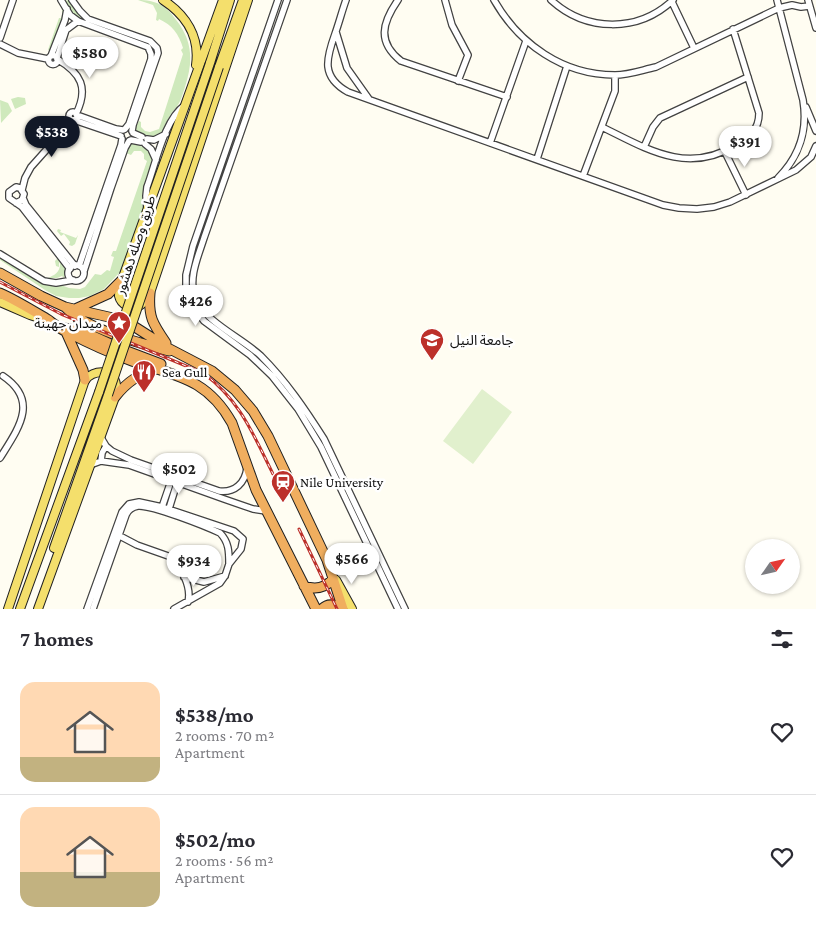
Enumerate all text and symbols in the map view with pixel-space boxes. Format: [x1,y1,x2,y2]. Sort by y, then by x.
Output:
pin: $580 [60,36,120,79]
text: $580 [73,44,107,61]
pin: $538 [22,116,82,158]
text: $538 [36,123,68,140]
pin: $391 [715,126,775,168]
text: $391 [730,133,760,150]
street label: طريق وصله دهشور [111,193,161,298]
pin: $426 [166,284,226,327]
text: $426 [179,292,213,309]
place icon: ميدان جهينة [106,310,132,344]
place label: ميدان جهينة [34,315,102,332]
school or university icon: جامعة النيل [419,327,445,361]
place label: جامعة النيل [450,332,514,349]
restaurant icon: Sea Gull [131,359,157,393]
place label: Sea Gull [162,364,208,380]
pin: $502 [149,452,209,495]
text: $502 [162,460,196,477]
station icon: Nile University [270,469,296,503]
place label: Nile University [300,474,384,490]
north arrow [745,539,800,594]
map controls [745,539,800,594]
pin: $566 [322,542,382,585]
pin: $934 [164,544,224,587]
text: $566 [335,550,369,567]
text: $934 [178,552,210,569]
icon: filters [768,625,796,653]
text: 7 homes [20,627,93,651]
icon: home [60,702,120,762]
text: $538/mo [175,703,254,727]
icon: heart [768,718,796,746]
text: 2 rooms · 70 m² [175,727,274,744]
text: Apartment [175,744,245,761]
icon: home [60,827,120,887]
text: $502/mo [175,828,255,852]
icon: heart [768,843,796,871]
text: 2 rooms · 56 m² [175,852,274,869]
text: Apartment [175,869,245,886]

